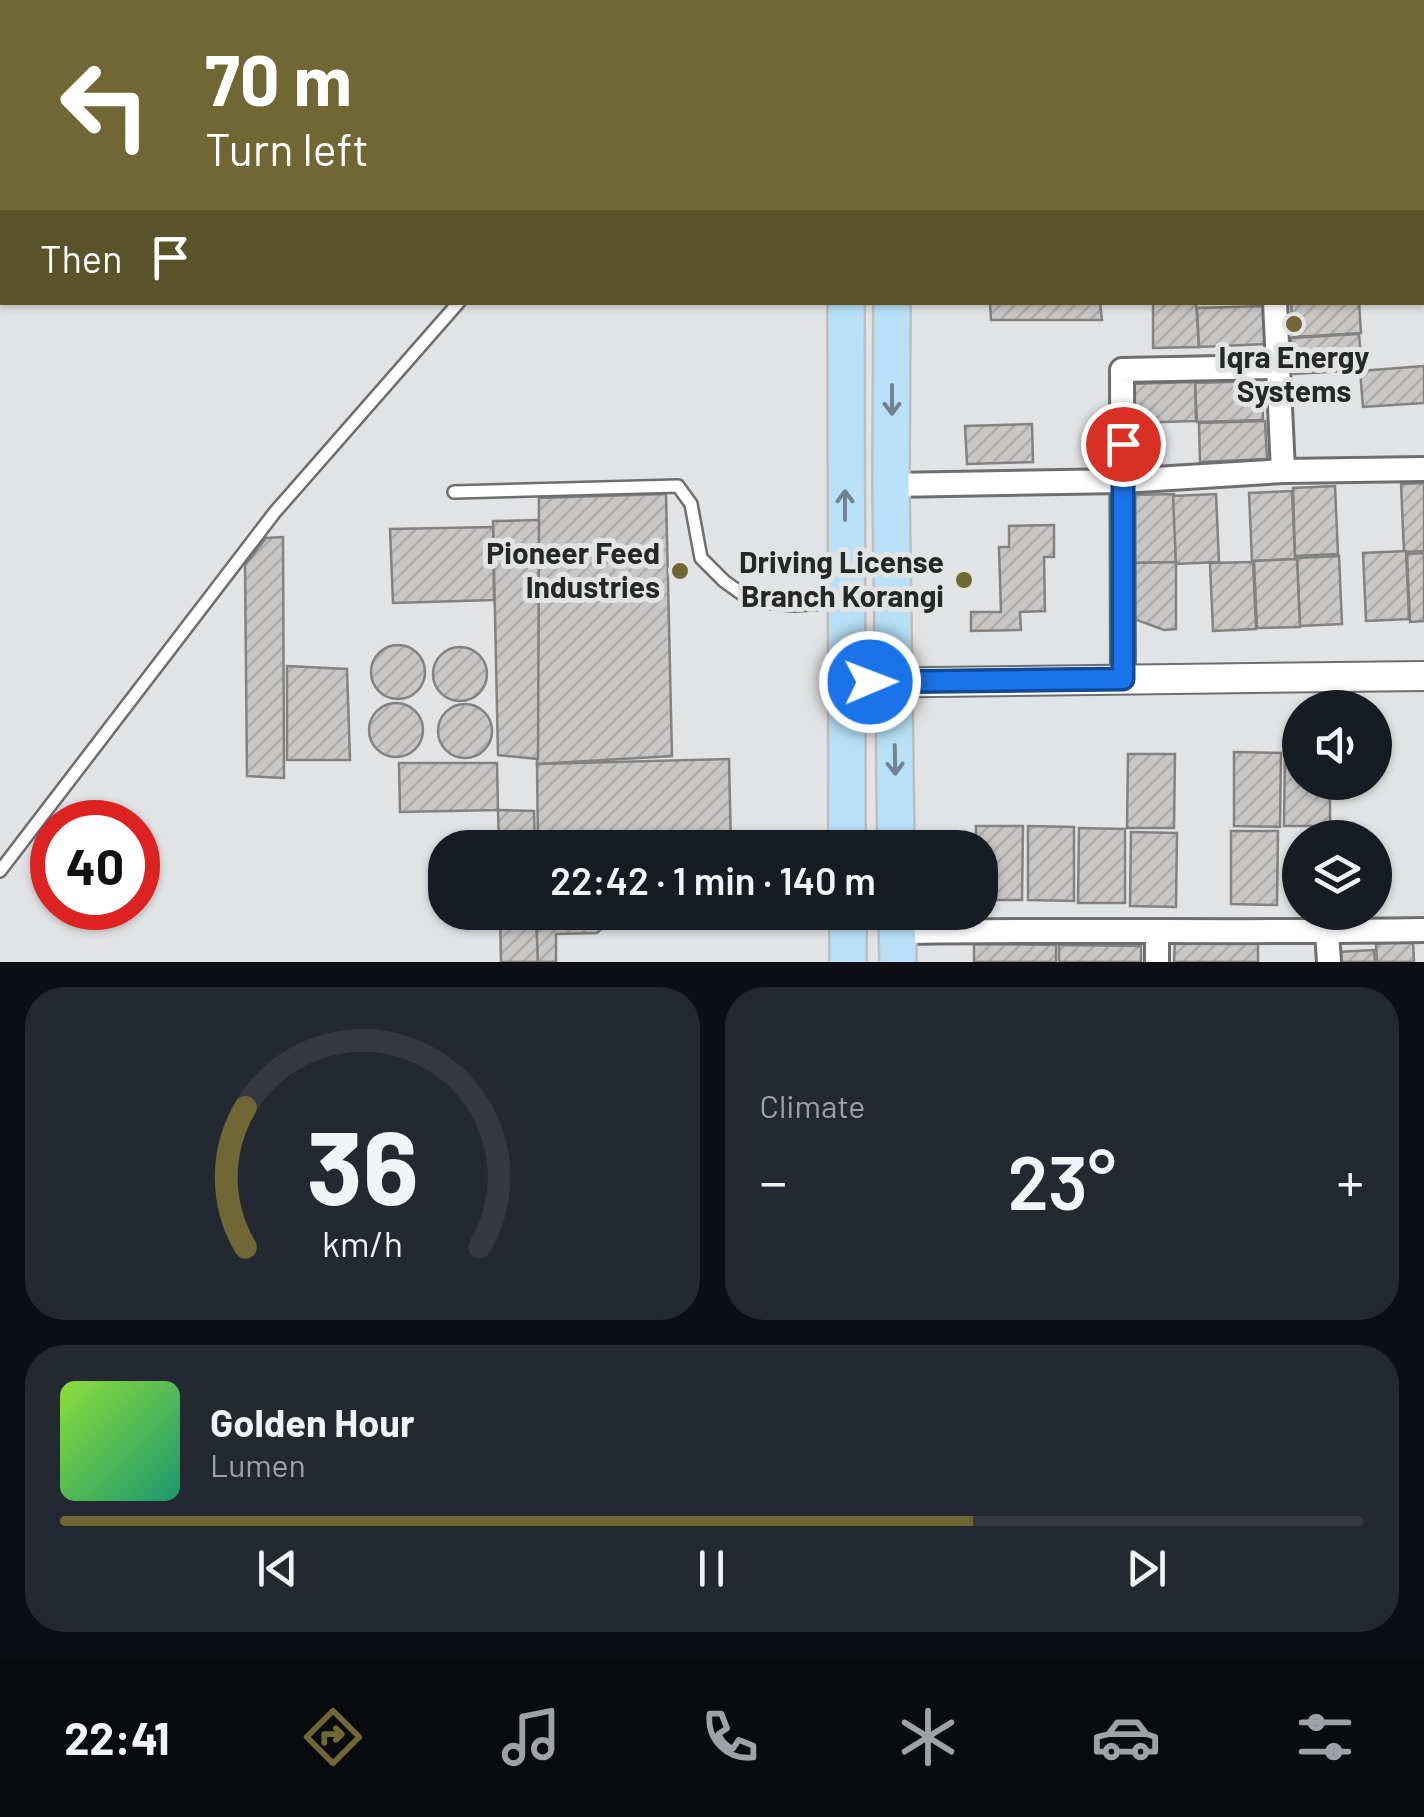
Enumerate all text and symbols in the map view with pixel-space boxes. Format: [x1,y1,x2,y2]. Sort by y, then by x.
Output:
text: 70 m [205,36,352,120]
icon: left [40,40,170,170]
text: Turn left [205,121,369,175]
icon: arrive [143,230,198,285]
text: Then [40,235,123,281]
marker: Iqra Energy Systems [1283,313,1305,335]
place label: Iqra Energy Systems [1219,338,1369,408]
one-way arrow [882,382,902,415]
pin [1081,402,1166,487]
icon: arrive [1096,417,1151,472]
one-way arrow [836,490,854,522]
place label: Pioneer Feed Industries [486,534,660,604]
place label: Driving License Branch Korangi [739,543,944,613]
marker: Pioneer Feed Industries [669,560,691,582]
marker: Driving License Branch Korangi [953,569,975,591]
position arrow [818,630,922,734]
map controls [1282,690,1392,930]
button: sound [1282,690,1392,800]
one-way arrow [886,743,905,775]
speed limit sign: 40 [30,800,160,930]
button: layers [1282,820,1392,930]
text: 22:42 · 1 min · 140 m [550,857,876,903]
text: Climate [760,1086,865,1124]
text: 36 [306,1101,418,1226]
text: 23° [1007,1135,1116,1225]
text: − [760,1147,787,1213]
text: + [1336,1147,1364,1213]
text: km/h [322,1221,403,1264]
text: Golden Hour [210,1399,415,1445]
text: Lumen [210,1445,306,1483]
icon: previous [250,1541,305,1596]
icon: pause [684,1541,739,1596]
icon: next [1119,1541,1174,1596]
icon: directions [298,1702,368,1772]
icon: music [496,1702,566,1772]
icon: phone [695,1702,765,1772]
icon: climate [893,1702,963,1772]
icon: car [1091,1702,1161,1772]
icon: filters [1290,1702,1360,1772]
text: 22:41 [64,1710,170,1764]

